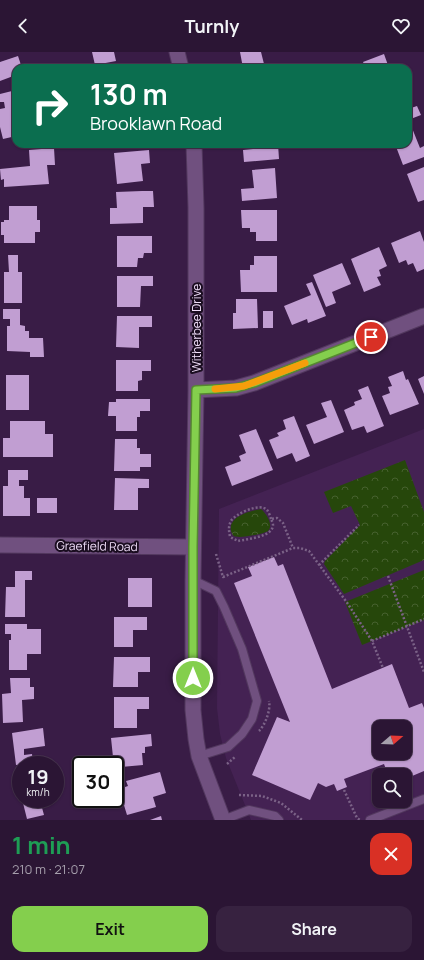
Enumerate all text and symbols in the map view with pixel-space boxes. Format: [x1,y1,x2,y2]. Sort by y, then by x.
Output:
text: Turnly [185,14,239,38]
icon: back [12,15,34,37]
icon: heart [390,15,412,37]
text: 130 m [90,75,168,113]
icon: right [24,80,76,132]
text: Brooklawn Road [90,111,222,135]
street label: Witherbee Drive [188,284,205,372]
pin [354,320,388,354]
icon: arrive [360,326,382,348]
street label: Graefield Road [56,537,138,555]
position arrow [172,657,214,699]
north arrow [372,720,412,760]
map controls [372,720,412,808]
speed limit sign: 30 [72,756,124,808]
text: 19 [27,763,49,790]
button: search [372,768,412,808]
text: km/h [26,785,50,799]
text: 1 min [12,828,71,861]
button: close [370,833,412,875]
text: 210 m · 21:07 [12,860,85,878]
button: Exit [12,906,208,952]
button: Share [216,906,412,952]

